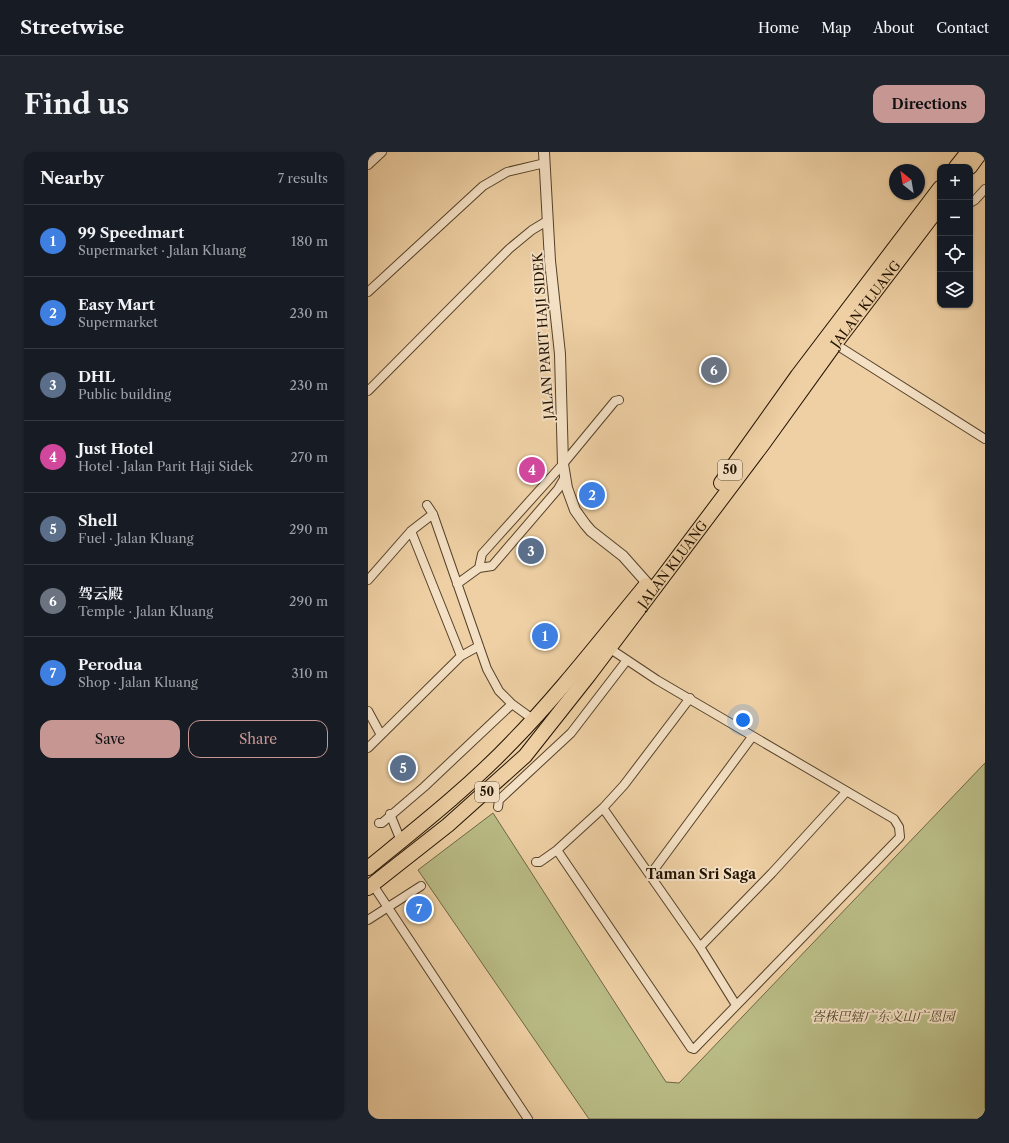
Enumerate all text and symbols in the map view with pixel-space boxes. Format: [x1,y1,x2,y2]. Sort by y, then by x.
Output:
text: Streetwise [20,16,124,39]
text: Home [758,19,799,37]
text: Map [821,19,851,37]
text: About [873,19,914,37]
text: Contact [936,19,989,37]
button: Directions [873,85,985,123]
text: Find us [24,87,129,121]
north arrow [889,164,925,200]
map controls [937,164,973,308]
button: + [937,164,973,200]
text: Nearby [40,168,104,188]
text: 7 results [278,170,328,186]
button: − [937,200,973,236]
text: 99 Speedmart [78,223,184,242]
text: 1 [50,233,56,249]
text: 180 m [291,233,328,249]
button: locate [937,236,973,272]
text: Supermarket · Jalan Kluang [78,242,246,258]
street label: JALAN PARIT HAJI SIDEK [529,251,557,422]
street label: JALAN KLUANG [826,257,904,352]
button: layers [937,272,973,308]
text: Easy Mart [78,295,155,314]
text: 2 [49,305,57,321]
text: 230 m [290,305,328,321]
text: Supermarket [78,314,158,330]
pin: 6 [701,355,727,385]
text: DHL [78,367,115,386]
text: 3 [49,377,57,393]
text: 230 m [290,377,328,393]
text: Public building [78,386,171,402]
text: Just Hotel [78,439,154,458]
text: 4 [49,449,57,465]
text: 270 m [290,449,328,465]
pin: 4 [519,455,545,485]
text: Hotel · Jalan Parit Haji Sidek [78,458,253,474]
road number: 50 [718,460,742,480]
pin: 2 [579,480,605,510]
text: Shell [78,511,117,530]
street label: JALAN KLUANG [633,517,711,613]
text: 5 [49,521,57,537]
text: 290 m [289,521,328,537]
text: Fuel · Jalan Kluang [78,530,194,546]
pin: 3 [518,536,544,566]
text: 驾云殿 [78,584,123,603]
text: 6 [49,593,57,609]
text: 290 m [289,593,328,609]
text: Temple · Jalan Kluang [78,603,213,619]
pin: 1 [532,621,558,651]
text: Perodua [78,655,142,674]
text: 7 [50,665,56,681]
text: 310 m [292,665,328,681]
text: Shop · Jalan Kluang [78,674,198,690]
your location [733,710,753,730]
button: Save [40,720,180,758]
button: Share [188,720,328,758]
pin: 5 [390,753,416,783]
road number: 50 [475,782,499,802]
district label: Taman Sri Saga [646,865,757,883]
pin: 7 [406,894,432,924]
park label: 峇株巴辖广东义山广恩园 [811,1008,956,1024]

